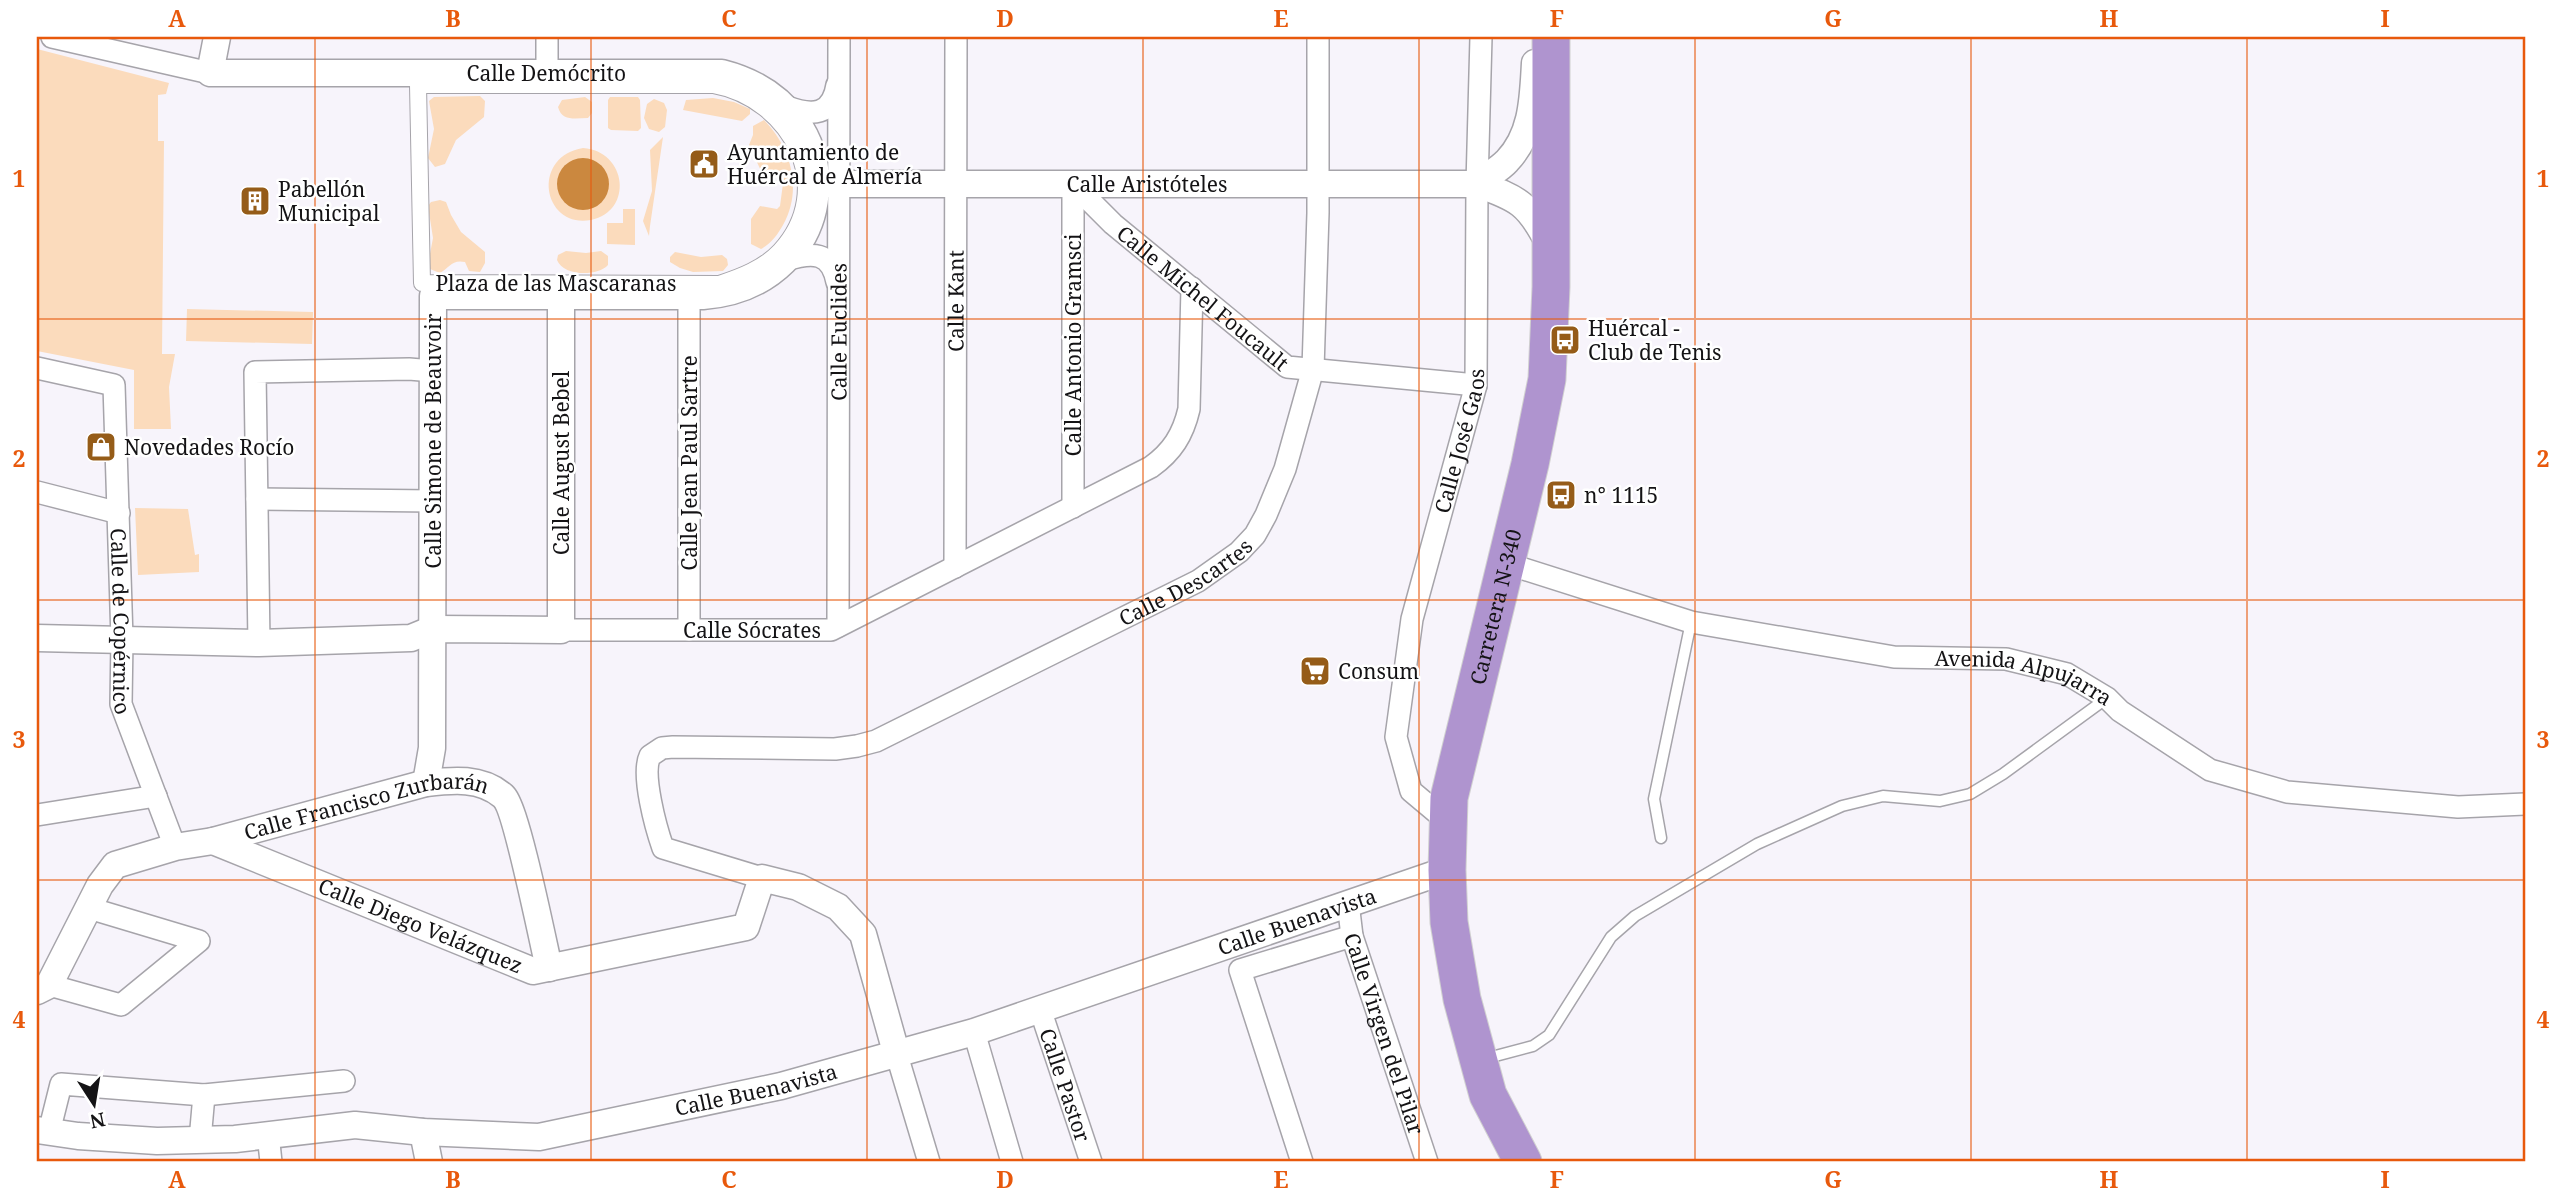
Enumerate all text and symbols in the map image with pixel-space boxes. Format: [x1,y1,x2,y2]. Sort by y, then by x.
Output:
text: A [168,2,186,34]
text: B [445,2,461,34]
text: C [721,2,737,34]
text: D [996,2,1014,34]
text: E [1273,2,1289,34]
text: F [1550,2,1564,34]
text: G [1824,2,1842,34]
text: H [2100,2,2119,34]
text: I [2380,2,2390,34]
street label: Calle Demócrito [467,59,626,87]
place label: Ayuntamiento de Huércal de Almería [727,138,923,190]
public building icon: Ayuntamiento de Huércal de Almería [687,147,721,181]
text: 1 [13,162,26,194]
text: 1 [2537,162,2550,194]
street label: Calle Aristóteles [1067,170,1227,198]
place label: Pabellón Municipal [278,175,380,227]
building icon: Pabellón Municipal [238,184,272,218]
street label: Calle Michel Foucault [1111,219,1295,377]
street label: Calle Antonio Gramsci [1059,233,1087,456]
street label: Calle Kant [941,250,970,352]
street label: Calle Euclides [824,263,853,401]
street label: Plaza de las Mascaranas [435,269,677,297]
street label: Calle Simone de Beauvoir [419,313,447,569]
place label: Huércal - Club de Tenis [1588,314,1721,366]
bus stop icon: Huércal - Club de Tenis [1548,323,1582,357]
street label: Calle Jean Paul Sartre [675,355,703,571]
street label: Calle José Gaos [1428,369,1490,516]
street label: Calle August Bebel [547,370,575,555]
shop icon: Novedades Rocío [84,430,118,464]
place label: Novedades Rocío [124,433,294,461]
text: 2 [13,442,26,474]
text: 2 [2537,442,2550,474]
bus stop icon: n° 1115 [1544,478,1578,512]
place label: n° 1115 [1584,481,1658,509]
street label: Carretera N-340 [1463,526,1528,687]
street label: Calle de Copérnico [105,528,138,718]
street label: Calle Descartes [1114,533,1258,632]
street label: Calle Sócrates [683,616,821,644]
street label: Avenida Alpujarra [1934,644,2117,712]
supermarket icon: Consum [1298,654,1332,688]
place label: Consum [1338,657,1419,685]
text: 3 [13,723,26,755]
text: 3 [2537,723,2550,755]
street label: Calle Francisco Zurbarán [241,767,493,846]
street label: Calle Diego Velázquez [314,871,527,979]
street label: Calle Buenavista [1214,881,1380,961]
street label: Calle Virgen del Pilar [1338,929,1431,1138]
text: 4 [13,1003,26,1035]
text: 4 [2537,1003,2550,1035]
street label: Calle Pastor [1033,1025,1097,1145]
street label: Calle Buenavista [672,1057,840,1122]
north arrow [60,1070,130,1140]
text: N [87,1106,108,1135]
text: A [168,1163,186,1195]
text: B [445,1163,461,1195]
text: C [721,1163,737,1195]
text: D [996,1163,1014,1195]
text: E [1273,1163,1289,1195]
text: F [1550,1163,1564,1195]
text: G [1824,1163,1842,1195]
text: H [2100,1163,2119,1195]
text: I [2380,1163,2390,1195]

